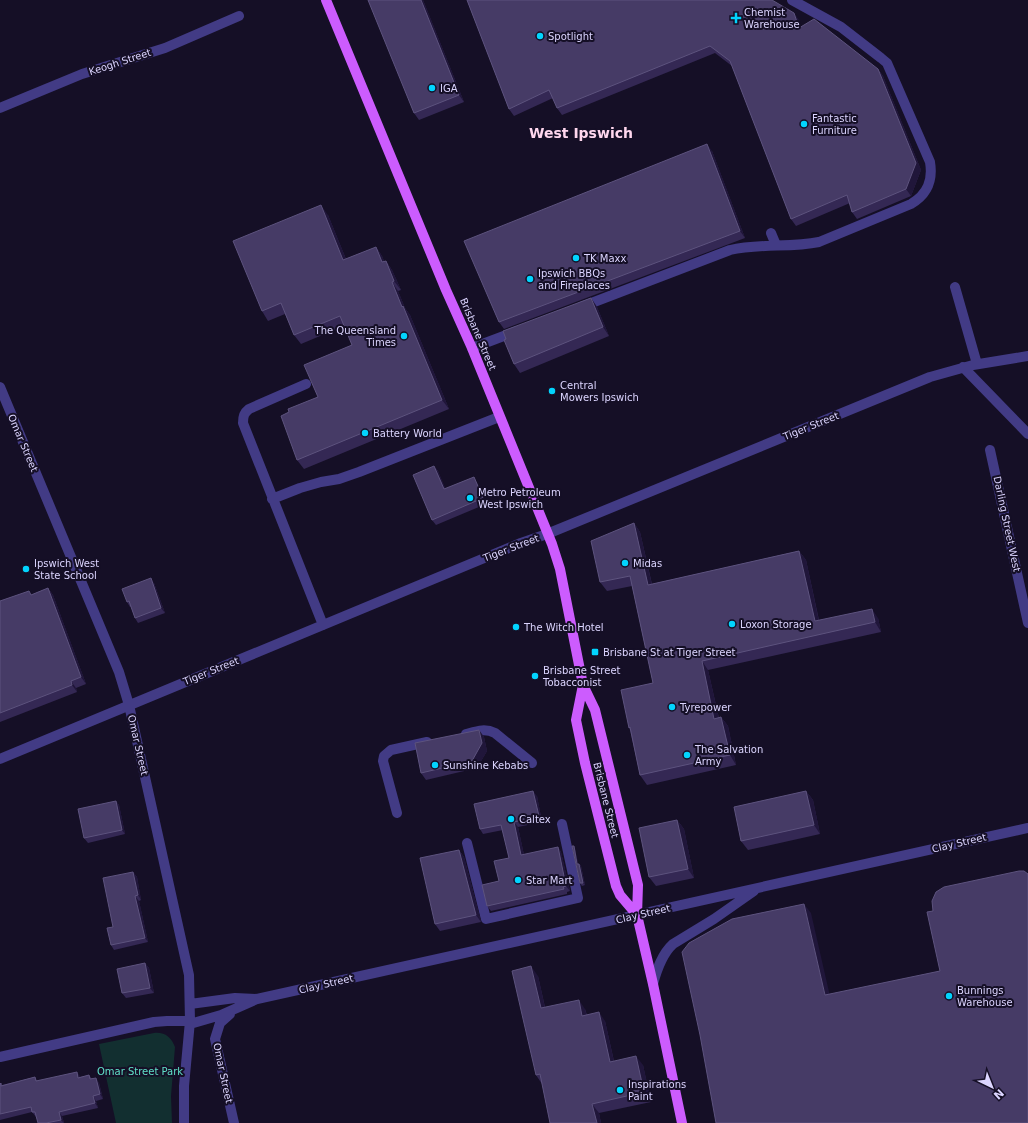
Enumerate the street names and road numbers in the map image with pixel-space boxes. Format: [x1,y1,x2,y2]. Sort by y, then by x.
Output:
street label: Keogh Street [88,47,152,77]
street label: Brisbane Street [458,296,498,372]
street label: Tiger Street [781,410,840,442]
street label: Omar Street [6,413,40,473]
street label: Darling Street West [991,475,1023,573]
street label: Tiger Street [481,532,540,564]
street label: Tiger Street [181,655,240,687]
street label: Omar Street [126,714,150,776]
street label: Brisbane Street [591,761,621,839]
street label: Clay Street [931,831,987,855]
street label: Clay Street [615,902,671,926]
street label: Clay Street [298,972,354,996]
street label: Omar Street [211,1042,235,1104]

